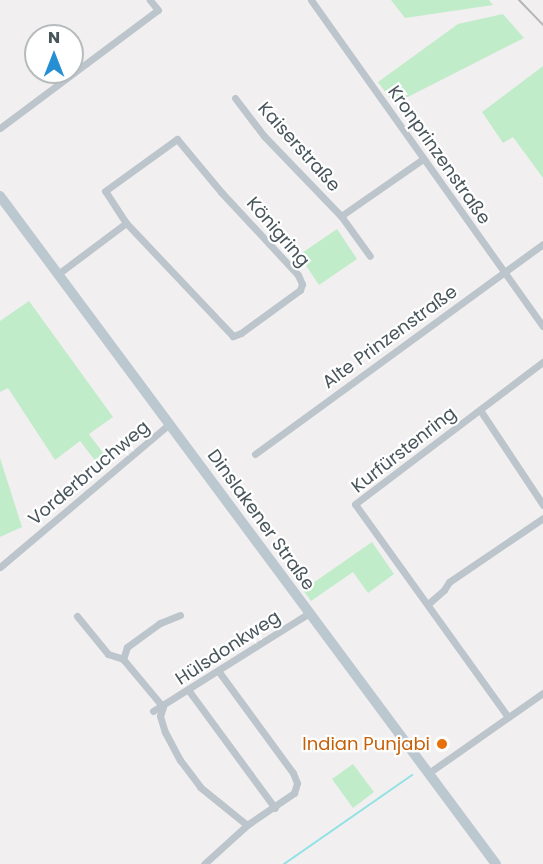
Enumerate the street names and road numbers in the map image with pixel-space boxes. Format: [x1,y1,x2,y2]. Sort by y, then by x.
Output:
street label: Kronprinzenstraße [383,81,495,229]
street label: Kaiserstraße [253,98,345,196]
street label: Königring [242,193,314,271]
street label: Alte Prinzenstraße [318,281,462,393]
street label: Kurfürstenring [347,403,461,497]
street label: Vorderbruchweg [24,416,154,530]
street label: Dinslakener Straße [203,445,319,595]
street label: Hülsdonkweg [172,606,284,690]

